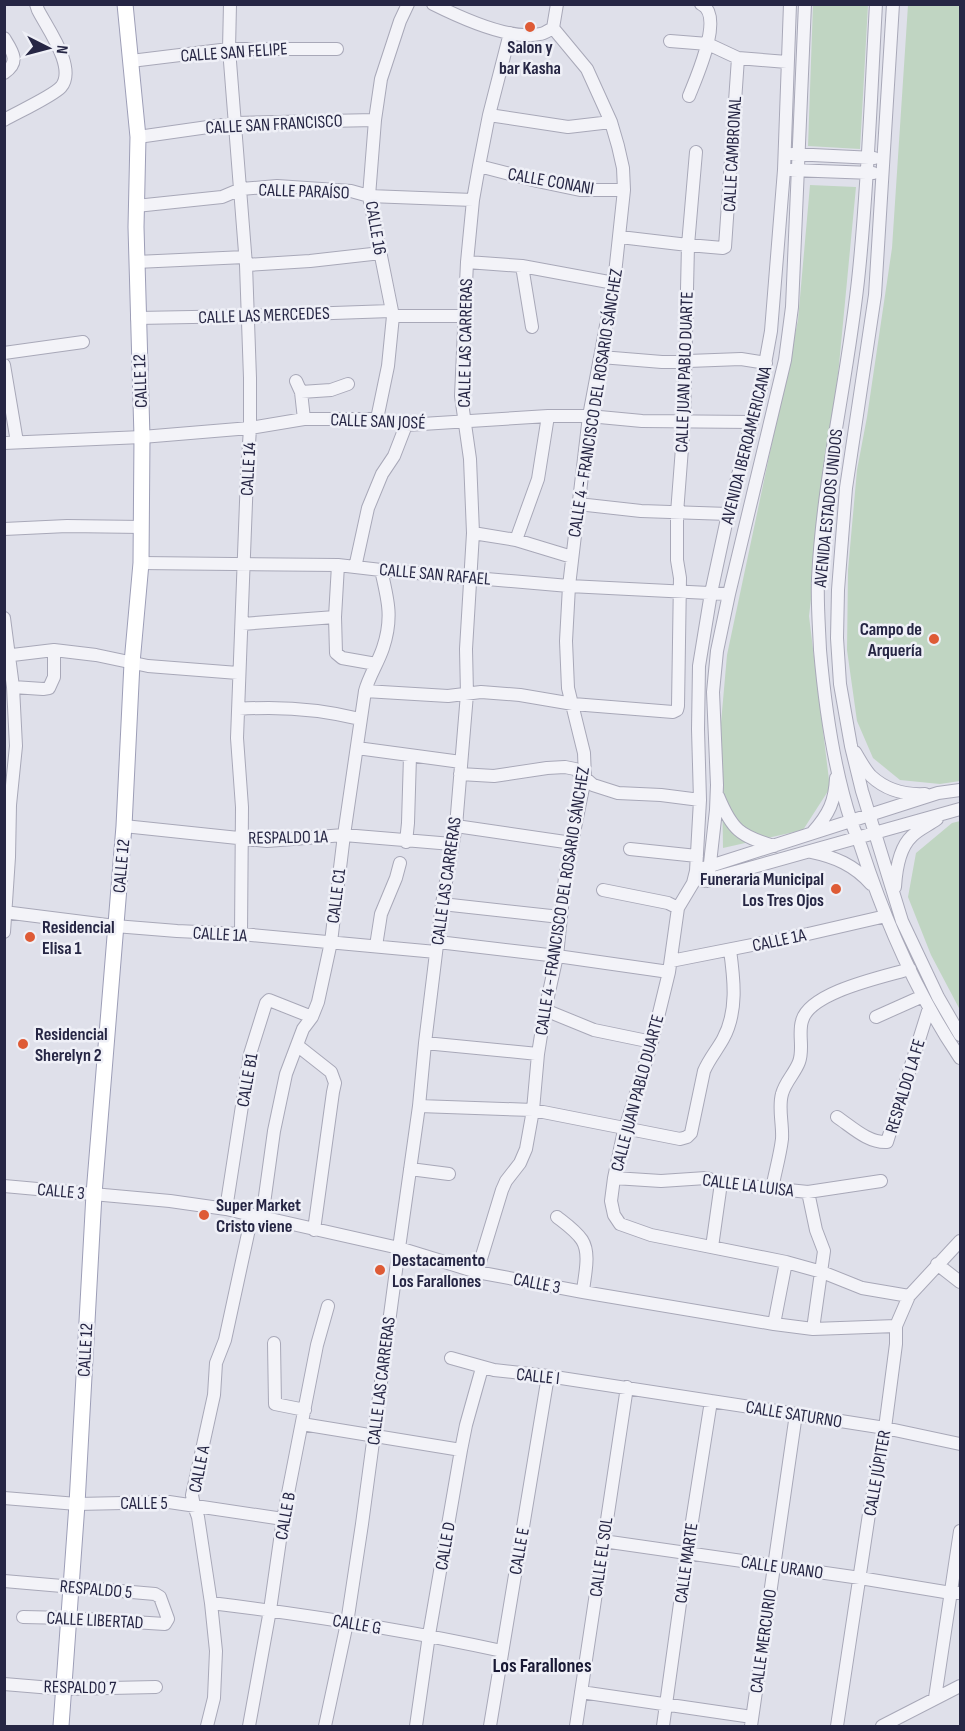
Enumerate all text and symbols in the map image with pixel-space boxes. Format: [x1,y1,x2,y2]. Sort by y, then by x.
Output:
north arrow [18,18,78,78]
marker: Salon y bar Kasha [523,20,537,34]
place label: Salon y bar Kasha [499,37,561,79]
street label: CALLE SAN FELIPE [180,38,288,67]
text: N [52,44,71,55]
street label: CALLE CAMBRONAL [719,95,746,212]
street label: CALLE SAN FRANCISCO [205,110,343,139]
street label: CALLE CONANI [506,164,596,199]
street label: CALLE PARAÍSO [258,179,350,204]
street label: CALLE 16 [360,200,391,257]
street label: CALLE 4 - FRANCISCO DEL ROSARIO SÁNCHEZ [564,267,627,539]
street label: CALLE LAS CARRERAS [454,278,477,408]
street label: CALLE JUAN PABLO DUARTE [671,291,698,453]
street label: CALLE LAS MERCEDES [198,303,330,328]
street label: CALLE 12 [129,354,152,408]
street label: AVENIDA IBEROAMERICANA [716,364,776,527]
street label: CALLE SAN JOSÉ [330,409,426,434]
street label: AVENIDA ESTADOS UNIDOS [810,427,847,589]
street label: CALLE 14 [237,441,260,496]
street label: CALLE SAN RAFAEL [378,559,492,590]
place label: Campo de Arquería [860,619,922,661]
marker: Campo de Arquería [927,632,941,646]
street label: CALLE 4 - FRANCISCO DEL ROSARIO SÁNCHEZ [531,765,594,1037]
street label: CALLE LAS CARRERAS [427,815,466,947]
street label: RESPALDO 1A [248,826,328,849]
street label: CALLE 12 [109,838,134,894]
street label: CALLE C1 [323,867,350,925]
place label: Funeraria Municipal Los Tres Ojos [700,869,824,911]
marker: Funeraria Municipal Los Tres Ojos [829,882,843,896]
place label: Residencial Elisa 1 [42,917,115,959]
street label: CALLE 1A [192,923,248,946]
street label: CALLE 1A [750,925,808,956]
marker: Residencial Elisa 1 [23,930,37,944]
street label: CALLE JUAN PABLO DUARTE [606,1012,669,1174]
place label: Residencial Sherelyn 2 [35,1024,108,1066]
street label: RESPALDO LA FE [881,1036,930,1136]
marker: Residencial Sherelyn 2 [16,1037,30,1051]
street label: CALLE B1 [232,1051,263,1109]
street label: CALLE LA LUISA [701,1169,795,1202]
street label: CALLE 3 [36,1179,86,1204]
place label: Super Market Cristo viene [216,1195,301,1237]
marker: Super Market Cristo viene [197,1208,211,1222]
place label: Destacamento Los Farallones [392,1250,486,1292]
marker: Destacamento Los Farallones [373,1263,387,1277]
street label: CALLE 3 [512,1269,562,1298]
street label: CALLE LAS CARRERAS [363,1315,400,1446]
street label: CALLE 12 [74,1323,97,1378]
street label: CALLE I [515,1364,561,1389]
street label: CALLE SATURNO [744,1397,844,1432]
street label: CALLE JÚPITER [860,1428,895,1518]
street label: CALLE A [185,1443,214,1495]
street label: CALLE B [271,1491,300,1542]
street label: CALLE 5 [120,1493,168,1514]
street label: CALLE EL SOL [586,1516,618,1598]
street label: CALLE D [431,1520,460,1572]
street label: CALLE MARTE [670,1521,703,1605]
street label: CALLE E [505,1526,534,1576]
street label: CALLE URANO [739,1551,824,1584]
street label: RESPALDO 5 [59,1576,133,1603]
street label: CALLE MERCURIO [746,1588,781,1694]
street label: CALLE LIBERTAD [46,1607,144,1634]
street label: CALLE G [331,1610,383,1639]
district label: Los Farallones [492,1654,592,1678]
street label: RESPALDO 7 [43,1676,117,1699]

